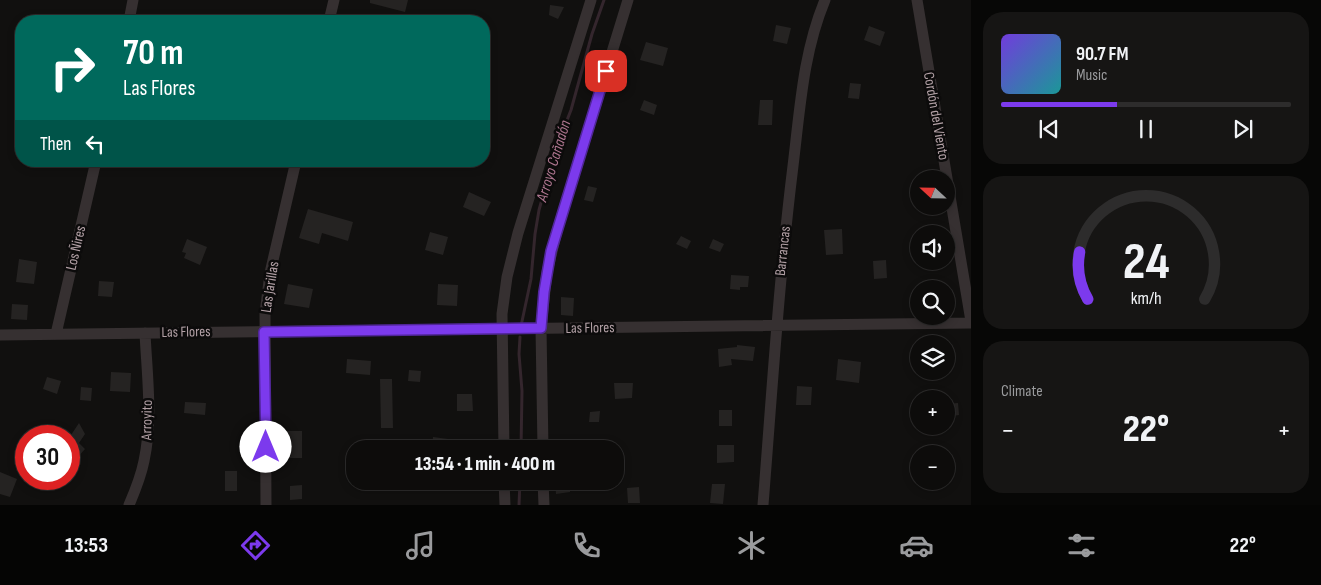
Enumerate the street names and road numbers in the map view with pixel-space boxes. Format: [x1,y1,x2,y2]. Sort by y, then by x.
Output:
street label: Cordón del Viento [919,71,953,161]
street label: Los Ñires [62,224,90,272]
street label: Barrancas [771,225,795,277]
street label: Las Jarillas [257,260,283,314]
street label: Las Flores [565,318,615,338]
street label: Las Flores [161,322,211,342]
street label: Arroyito [137,400,157,441]

